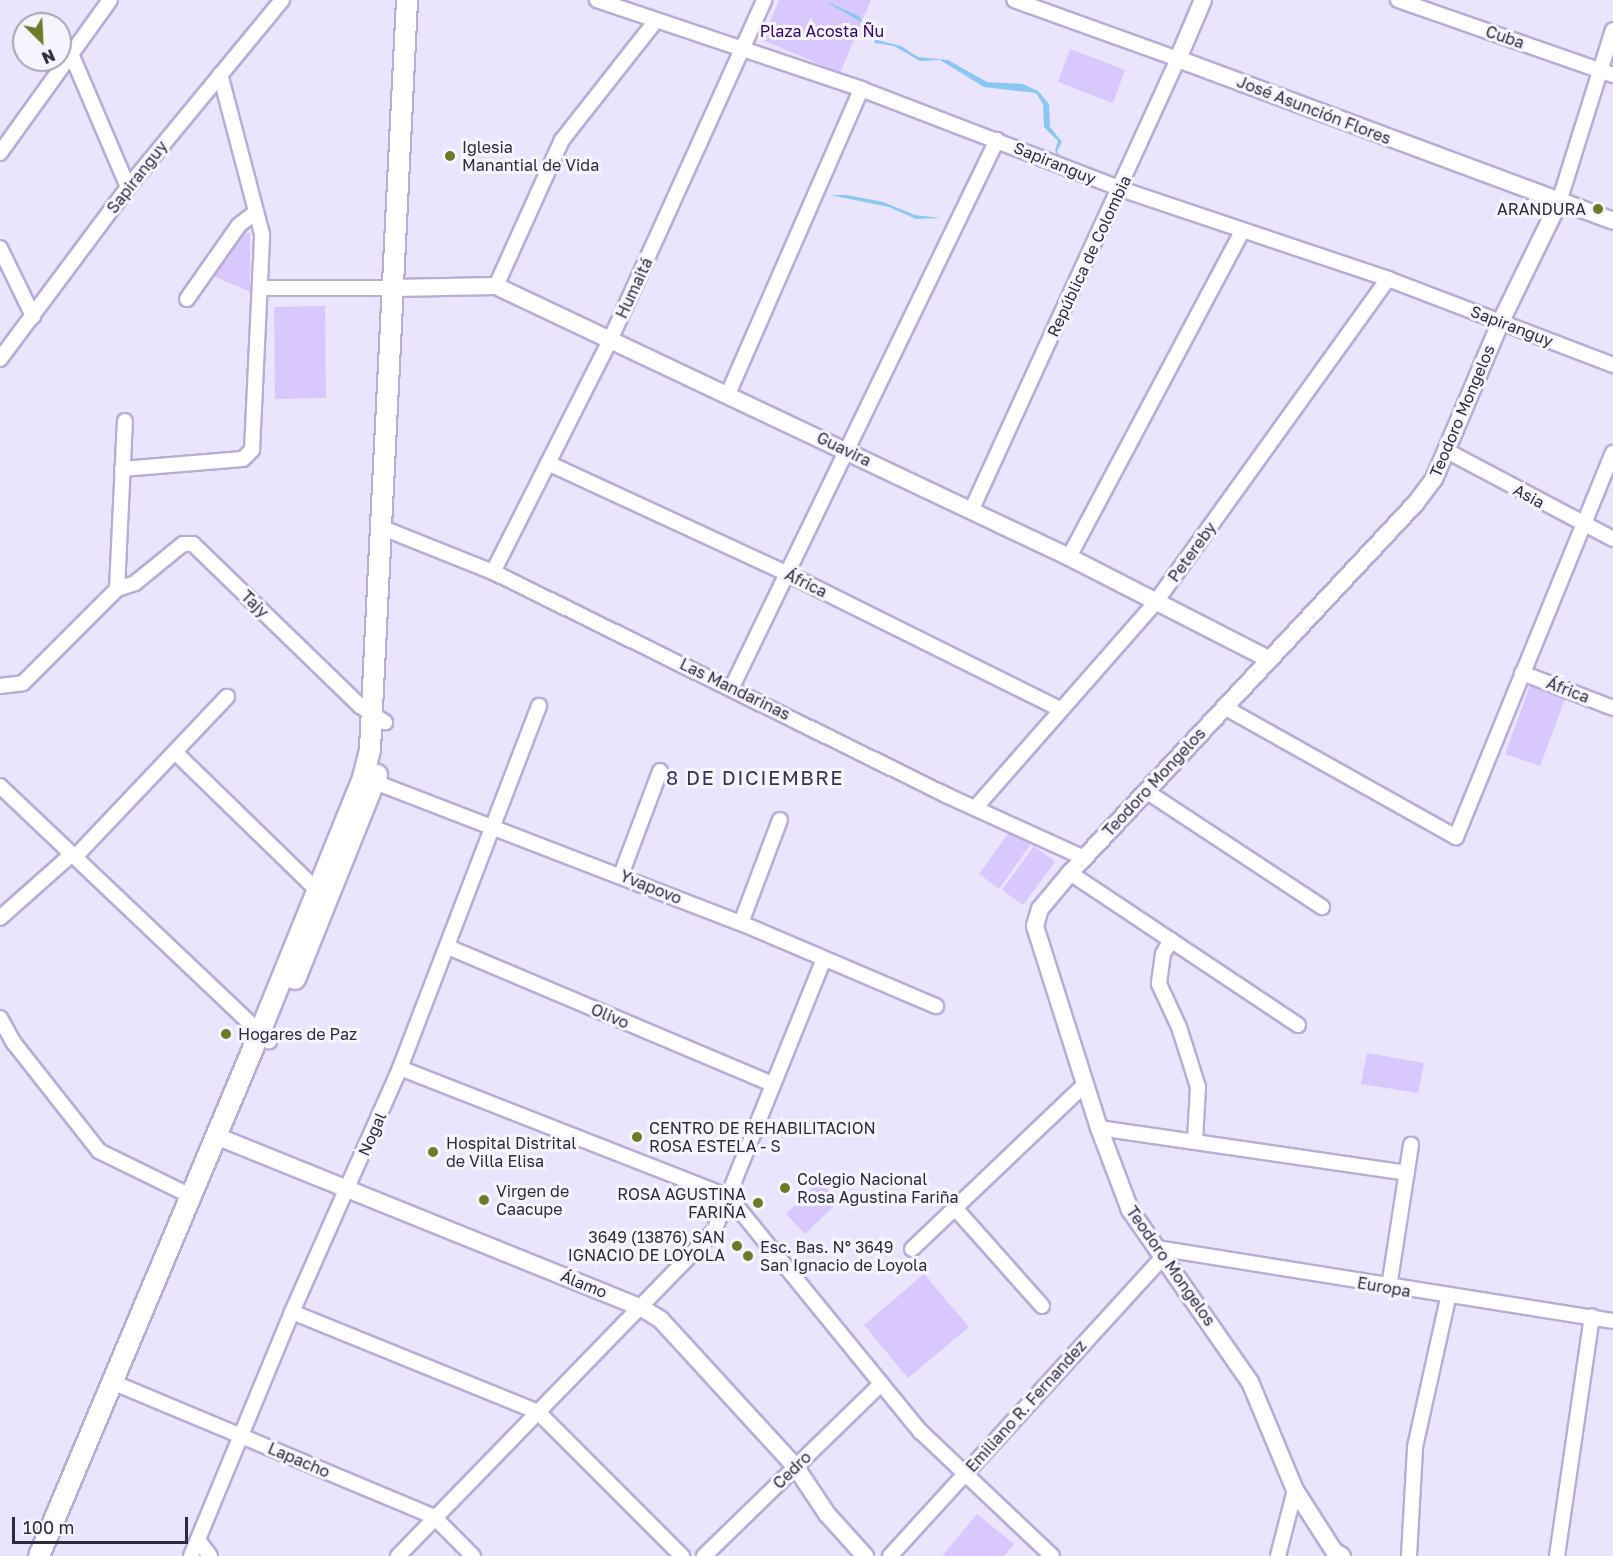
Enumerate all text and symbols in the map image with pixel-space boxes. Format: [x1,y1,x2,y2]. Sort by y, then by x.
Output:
north arrow [12,12,72,72]
park label: Plaza Acosta Ñu [760,21,884,41]
street label: Cuba [1483,22,1527,52]
text: N [39,45,58,68]
street label: José Asunción Flores [1234,72,1394,148]
street label: Sapiranguy [103,137,171,217]
place label: Iglesia Manantial de Vida [462,137,599,175]
street label: Sapiranguy [1011,138,1099,188]
marker: Iglesia Manantial de Vida [443,149,457,163]
street label: República de Colombia [1043,172,1135,340]
place label: ARANDURA [1497,199,1586,219]
marker: ARANDURA [1591,202,1605,216]
street label: Humaitá [612,255,656,321]
street label: Sapiranguy [1468,301,1556,351]
street label: Teodoro Mongelos [1425,342,1499,480]
street label: Guavira [814,428,874,470]
street label: Asia [1510,480,1548,512]
street label: Petereby [1164,518,1220,586]
street label: África [782,565,830,601]
street label: Tajy [237,586,273,622]
street label: Las Mandarinas [677,654,793,724]
street label: África [1544,673,1592,707]
street label: Teodoro Mongelos [1099,724,1209,840]
district label: 8 DE DICIEMBRE [666,765,844,789]
street label: Yvapovo [617,866,685,908]
street label: Olivo [588,999,632,1033]
place label: Hogares de Paz [238,1024,357,1044]
marker: Hogares de Paz [219,1027,233,1041]
street label: Nogal [354,1109,390,1159]
place label: CENTRO DE REHABILITACION ROSA ESTELA - S [649,1118,876,1156]
marker: CENTRO DE REHABILITACION ROSA ESTELA - S [630,1130,644,1144]
place label: Hospital Distrital de Villa Elisa [446,1133,576,1171]
marker: Hospital Distrital de Villa Elisa [424,1143,442,1161]
place label: Colegio Nacional Rosa Agustina Fariña [797,1169,959,1207]
place label: Virgen de Caacupe [496,1181,569,1219]
marker: Colegio Nacional Rosa Agustina Fariña [778,1181,792,1195]
place label: ROSA AGUSTINA FARIÑA [617,1184,746,1222]
marker: Virgen de Caacupe [477,1193,491,1207]
marker: ROSA AGUSTINA FARIÑA [751,1196,765,1210]
street label: Teodoro Mongelos [1122,1202,1220,1330]
place label: 3649 (13876) SAN IGNACIO DE LOYOLA [568,1227,725,1265]
place label: Esc. Bas. N° 3649 San Ignacio de Loyola [760,1237,927,1275]
marker: 3649 (13876) SAN IGNACIO DE LOYOLA [730,1239,744,1253]
marker: Esc. Bas. N° 3649 San Ignacio de Loyola [741,1249,755,1263]
street label: Álamo [558,1266,610,1302]
street label: Europa [1356,1273,1412,1301]
street label: Emiliano R. Fernandez [962,1336,1090,1476]
street label: Lapacho [265,1438,333,1482]
street label: Cedro [769,1447,815,1493]
scale bar [15,1505,190,1543]
text: 100 m [23,1516,74,1538]

